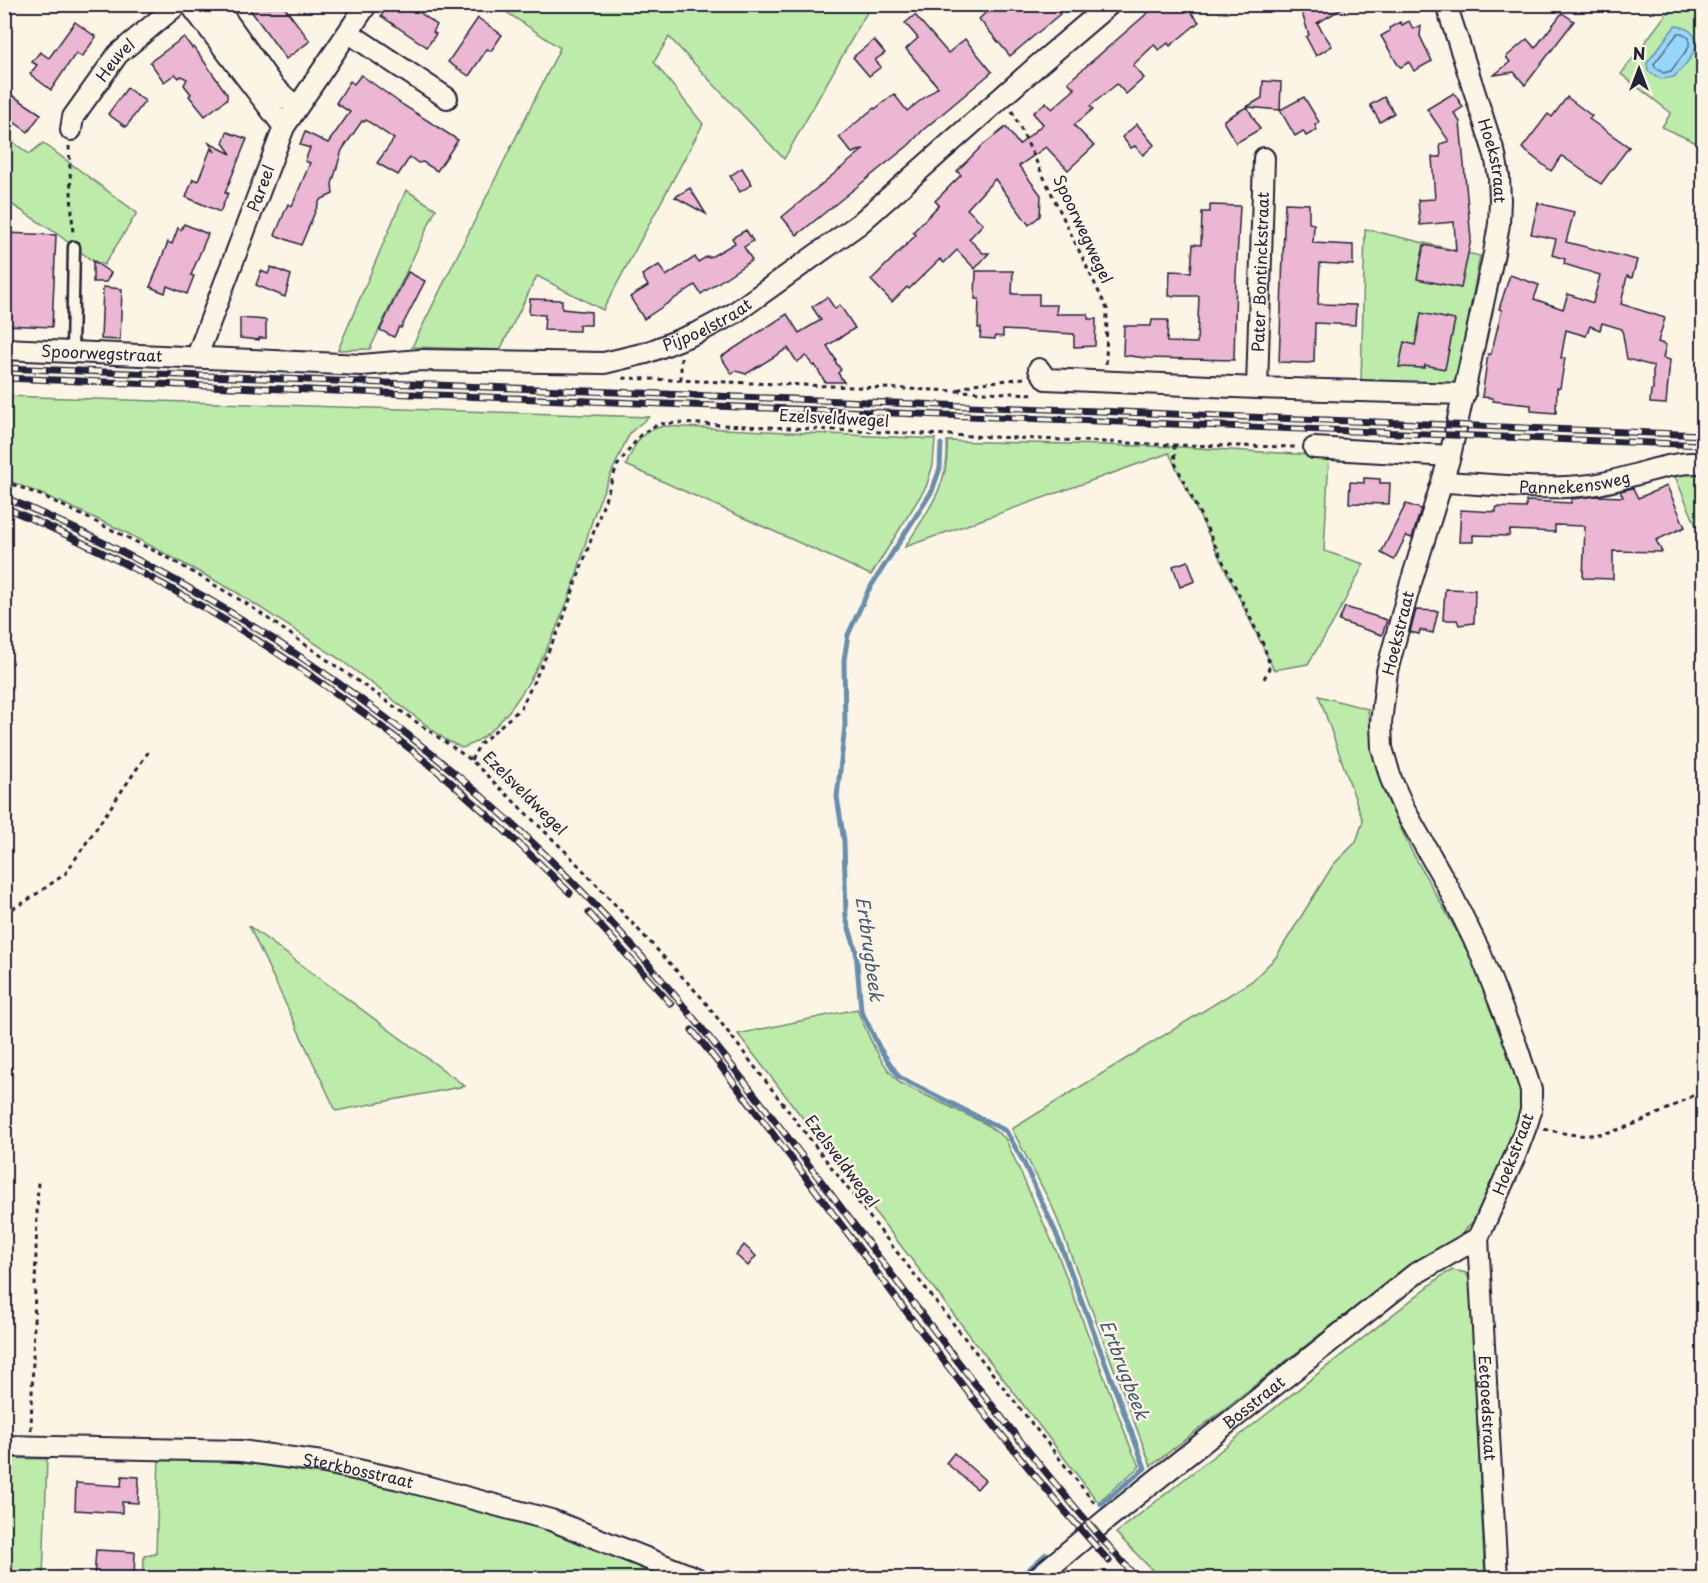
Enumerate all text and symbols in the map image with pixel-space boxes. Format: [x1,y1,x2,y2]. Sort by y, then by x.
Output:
street label: Heuvel [89,32,139,86]
north arrow [1609,39,1669,99]
text: N [1633,41,1645,65]
street label: Hoekstraat [1473,115,1513,204]
street label: Pareel [240,161,280,215]
street label: Spoorwegwegel [1048,170,1120,287]
street label: Pater Bontinckstraat [1245,191,1274,353]
street label: Pijpoelstraat [659,291,756,356]
street label: Spoorwegstraat [41,338,164,367]
street label: Ezelsveldwegel [778,402,890,432]
street label: Pannekensweg [1518,464,1633,498]
street label: Hoekstraat [1375,588,1419,677]
street label: Ezelsveldwegel [478,745,573,840]
water label: Ertbrugbeek [850,895,891,1004]
street label: Ezelsveldwegel [800,1109,886,1212]
street label: Hoekstraat [1485,1109,1539,1198]
water label: Ertbrugbeek [1094,1315,1157,1424]
street label: Eetgoedstraat [1474,1355,1503,1462]
street label: Bosstraat [1217,1369,1290,1434]
street label: Sterkbosstraat [302,1447,417,1494]

